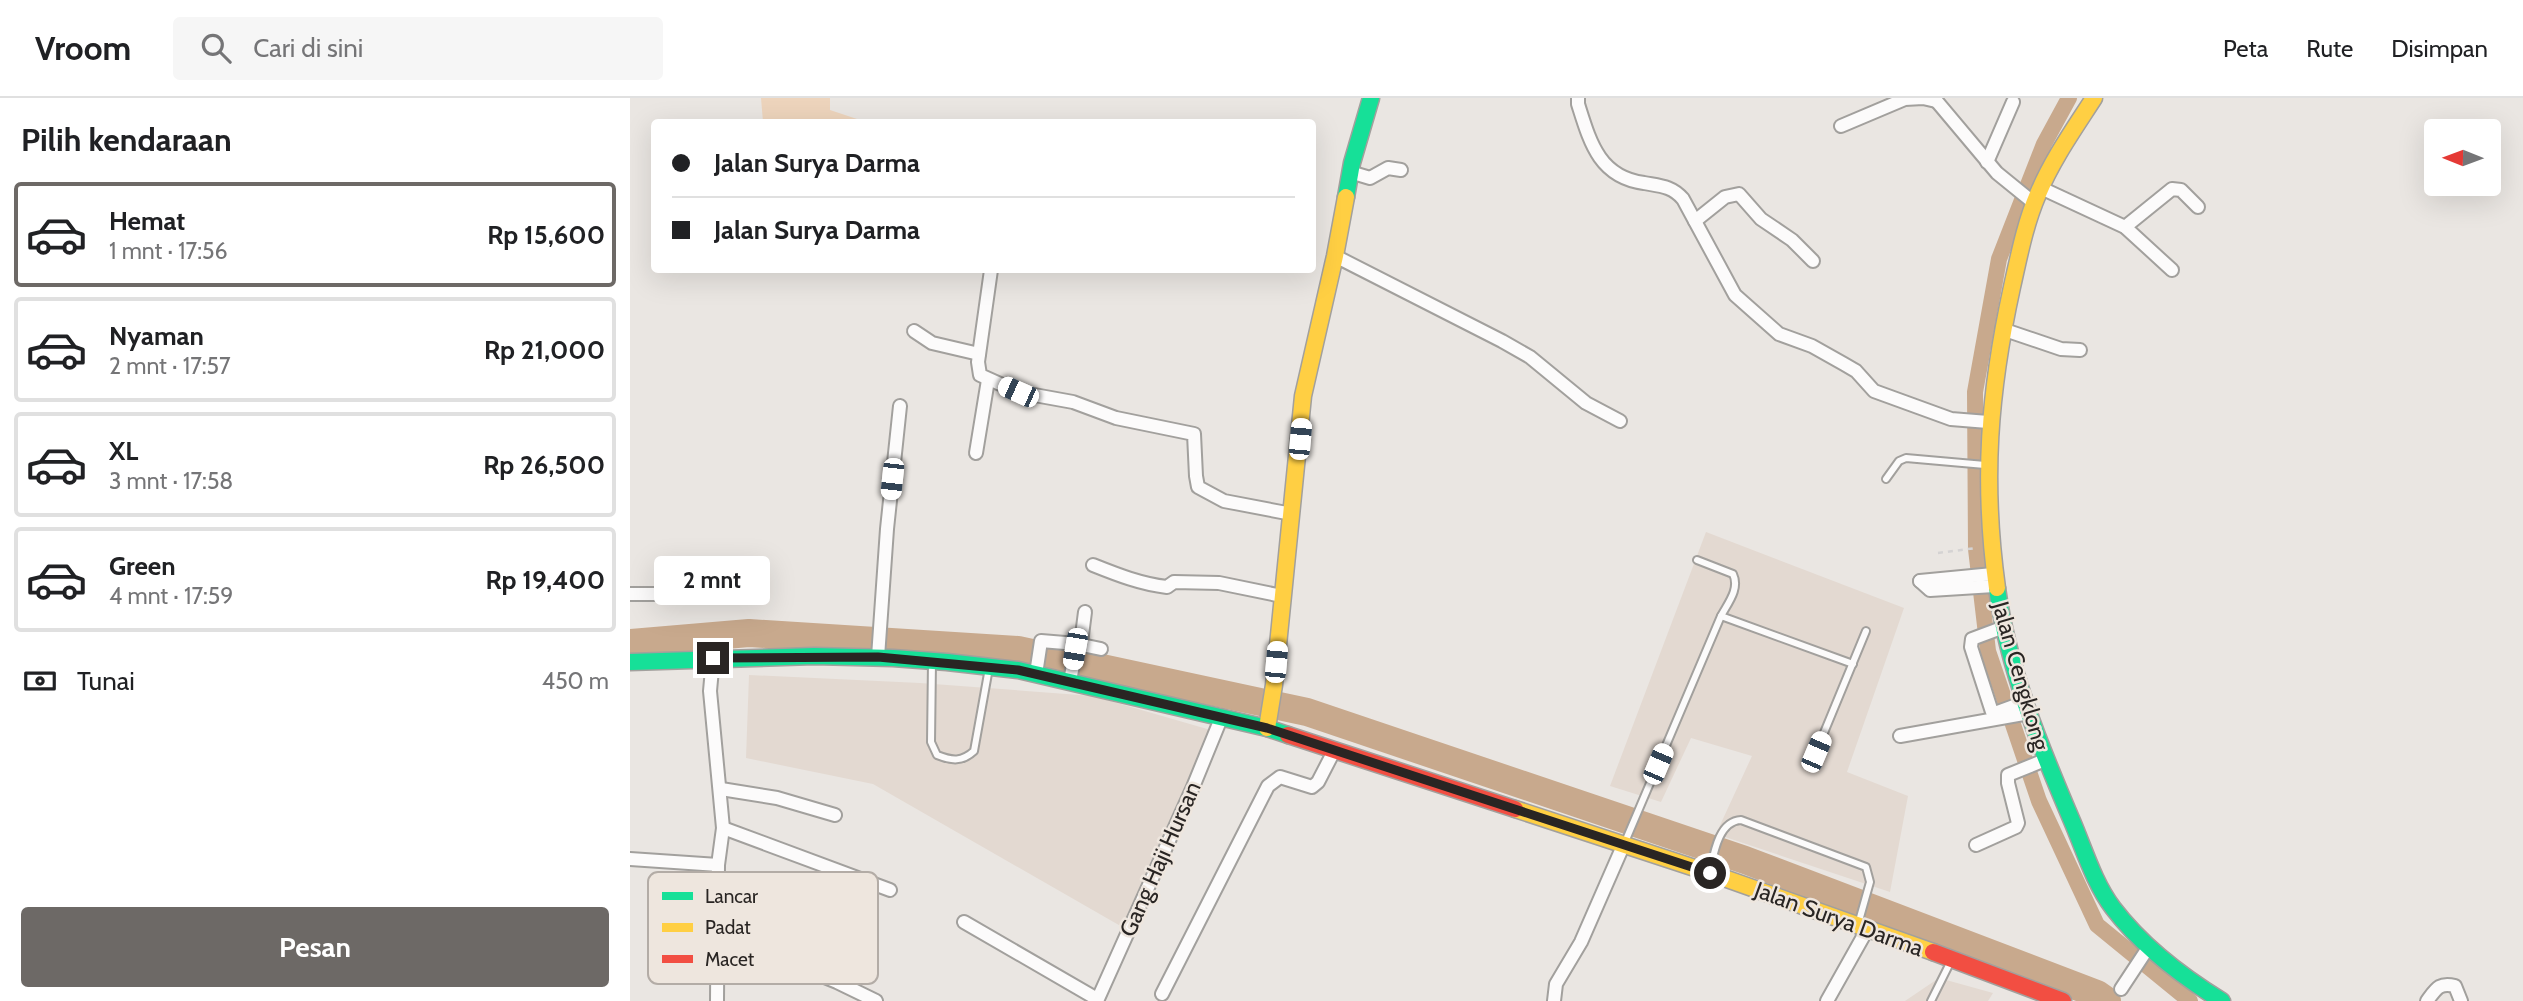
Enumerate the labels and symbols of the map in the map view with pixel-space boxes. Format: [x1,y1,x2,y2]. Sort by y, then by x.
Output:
north arrow [2424,119,2501,196]
car [995,374,1042,410]
car [1288,417,1313,461]
car [880,457,905,501]
callout: 2 mnt [655,556,771,606]
street label: Jalan Cengklong [1986,597,2056,754]
car [1062,626,1089,672]
car [1264,640,1289,684]
route end [697,642,729,674]
car [1799,729,1834,775]
car [1641,741,1676,787]
street label: Gang Haji Hursan [1113,777,1207,941]
route start [1694,857,1726,889]
legend [648,872,878,984]
street label: Jalan Surya Darma [1750,875,1927,963]
text: Lancar [705,885,758,908]
text: Padat [705,916,751,939]
text: Macet [705,948,755,971]

